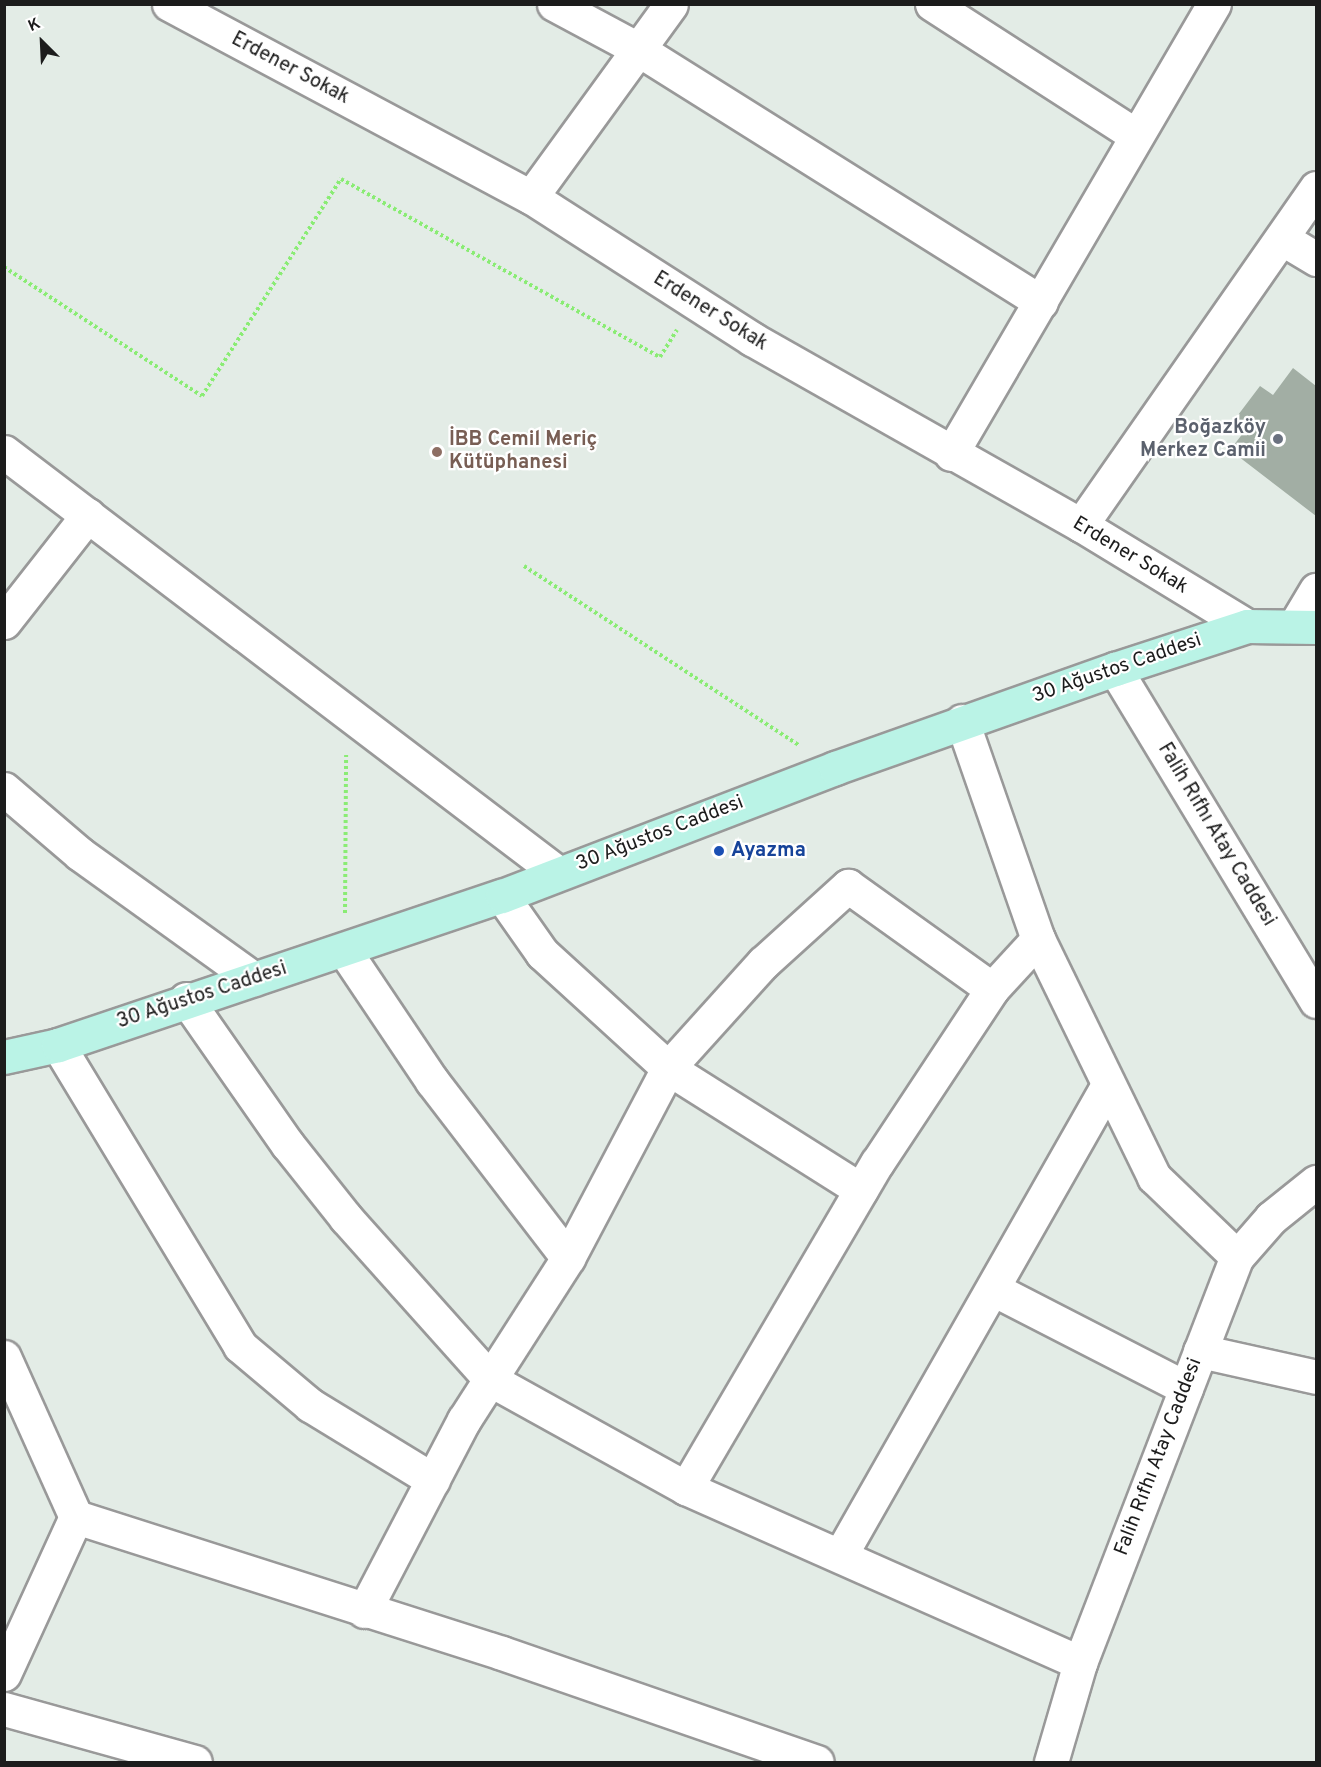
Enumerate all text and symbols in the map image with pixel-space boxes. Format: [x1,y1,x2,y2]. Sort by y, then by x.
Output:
north arrow [12,12,72,72]
text: K [25,14,44,37]
street label: Erdener Sokak [227,28,353,110]
street label: Erdener Sokak [648,267,772,357]
place label: Boğazköy Merkez Camii [1140,416,1266,463]
place label: İBB Cemil Meriç Kütüphanesi [449,428,597,475]
marker: Boğazköy Merkez Camii [1271,432,1285,446]
marker: İBB Cemil Meriç Kütüphanesi [430,445,444,459]
street label: Erdener Sokak [1068,512,1192,600]
street label: 30 Ağustos Caddesi [1029,629,1205,709]
street label: Falih Rıfhı Atay Caddesi [1152,739,1280,931]
street label: 30 Ağustos Caddesi [573,791,747,877]
place label: Ayazma [731,839,806,863]
marker: Ayazma [712,844,726,858]
street label: 30 Ağustos Caddesi [114,957,290,1035]
street label: Falih Rıfhı Atay Caddesi [1110,1354,1208,1560]

